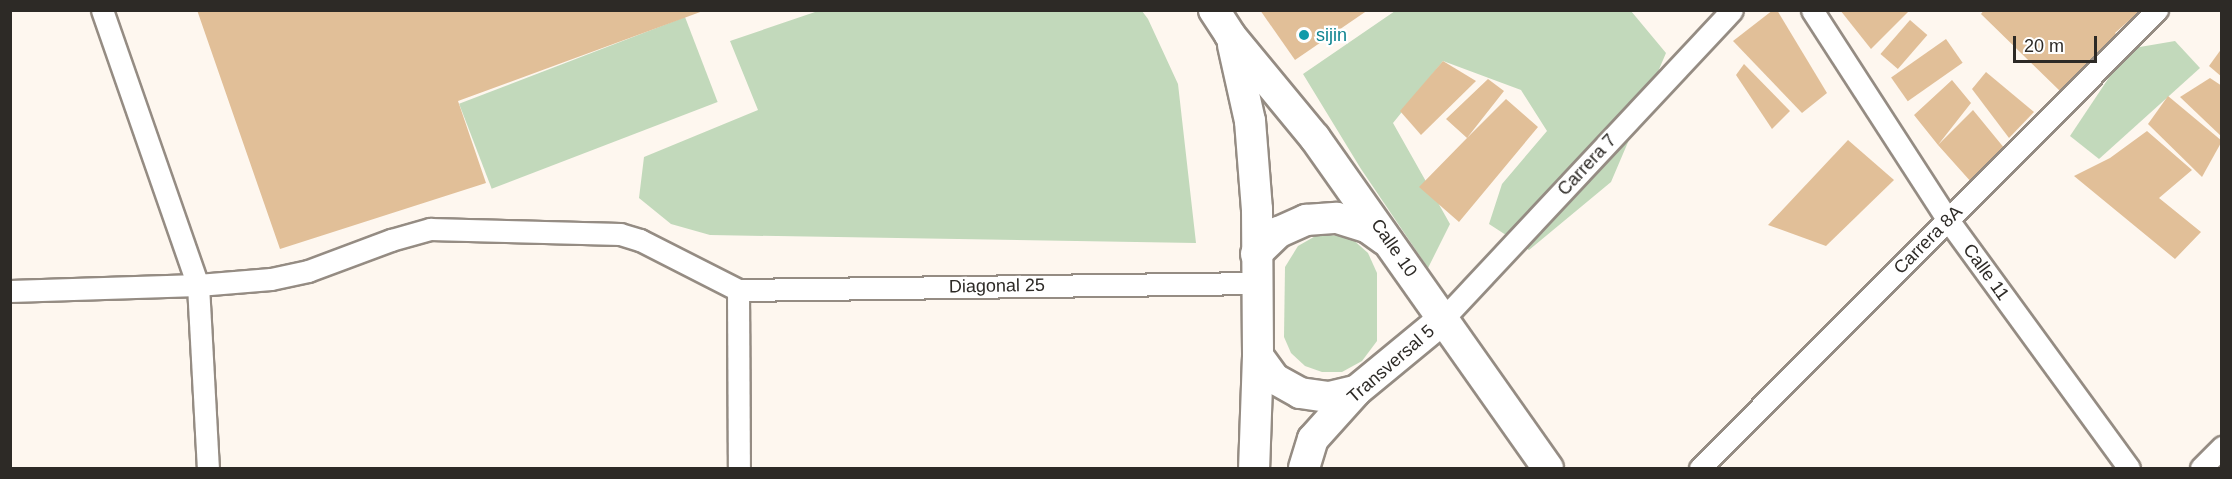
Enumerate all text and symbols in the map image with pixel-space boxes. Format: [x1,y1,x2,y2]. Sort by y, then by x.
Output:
place label: sijin [1316,24,1347,46]
scale bar [2016,24,2100,62]
marker: sijin [1297,28,1311,42]
text: 20 m [2024,36,2064,56]
street label: Carrera 7 [1553,130,1621,200]
street label: Carrera 8A [1889,201,1967,279]
street label: Calle 10 [1366,215,1422,281]
street label: Calle 11 [1958,239,2014,305]
street label: Diagonal 25 [949,274,1045,298]
street label: Transversal 5 [1343,320,1439,408]

